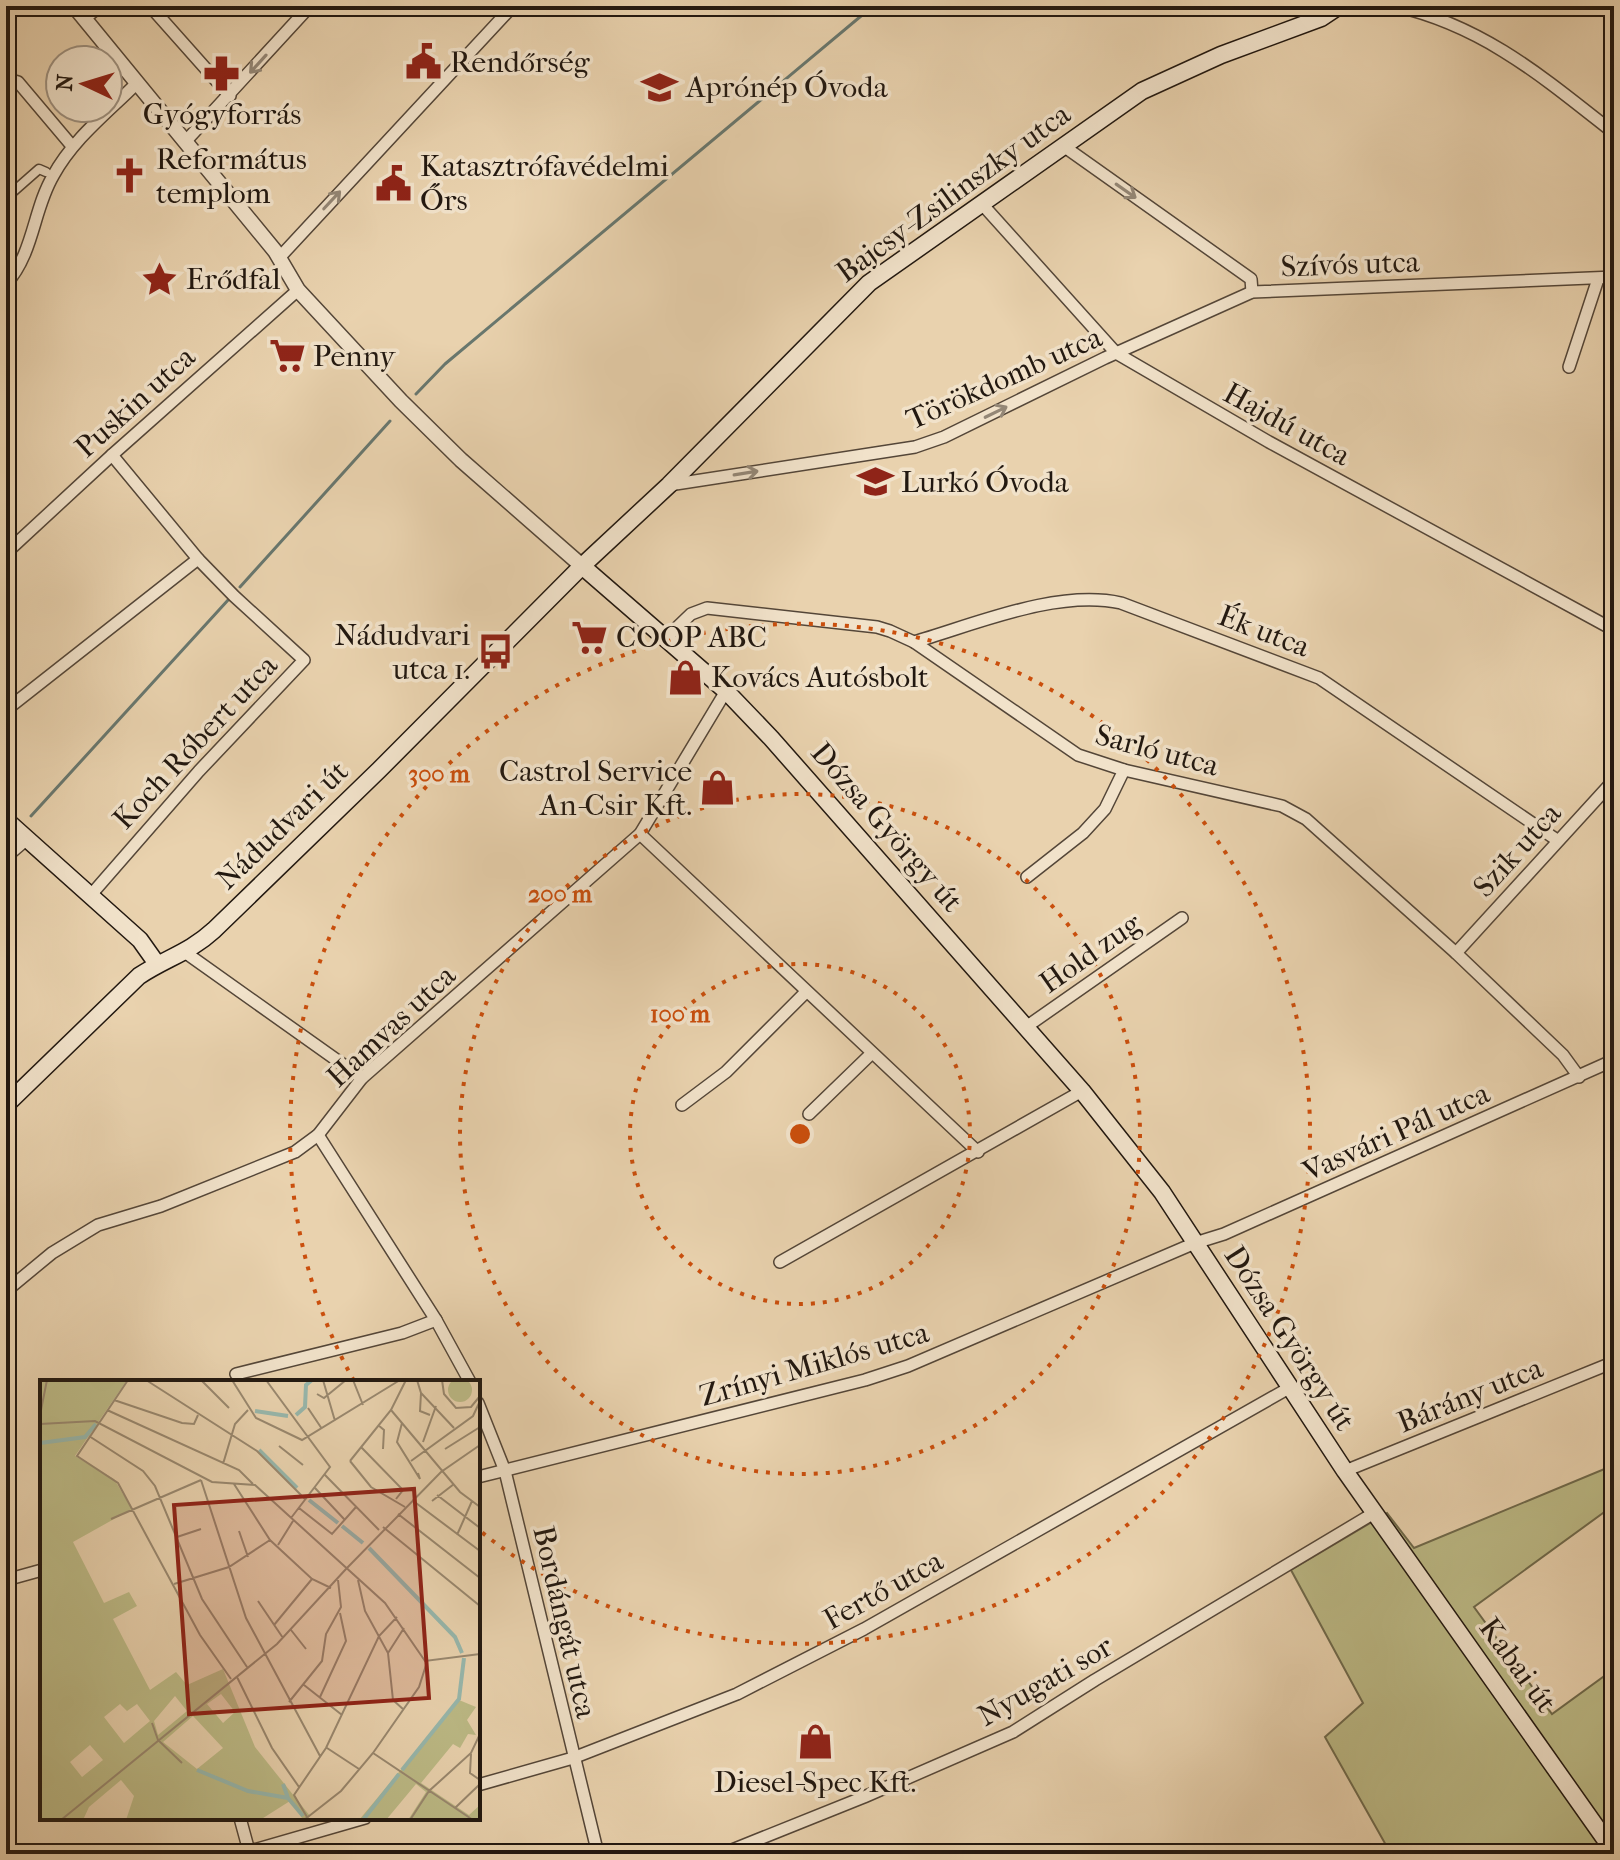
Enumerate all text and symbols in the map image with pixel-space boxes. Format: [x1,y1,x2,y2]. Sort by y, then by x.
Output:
public building icon: Rendőrség [405,43,443,81]
north arrow [44,44,124,124]
place label: Rendőrség [450,45,591,80]
one-way arrow [249,53,268,74]
pharmacy icon: Gyógyforrás [203,54,241,92]
school or university icon: Aprónép Óvoda [641,68,679,106]
place label: Aprónép Óvoda [685,70,889,105]
text: N [51,73,79,92]
street label: Bajcsy-Zsilinszky utca [830,96,1078,290]
place label: Gyógyforrás [143,97,301,132]
place label: Református templom [156,142,307,211]
place label: Katasztrófavédelmi Őrs [420,149,669,218]
church icon: Református templom [111,157,149,195]
public building icon: Katasztrófavédelmi Őrs [375,164,413,202]
one-way arrow [1115,182,1136,199]
one-way arrow [322,190,341,210]
street label: Szívós utca [1280,245,1421,284]
place icon: Erődfal [141,260,179,298]
place label: Erődfal [186,262,281,297]
street label: Törökdomb utca [901,319,1108,437]
supermarket icon: Penny [268,337,306,375]
street label: Puskin utca [68,339,203,465]
place label: Penny [313,339,396,374]
street label: Hajdú utca [1217,375,1357,474]
one-way arrow [984,404,1008,419]
school or university icon: Lurkó Óvoda [856,463,894,501]
one-way arrow [733,465,758,480]
place label: Lurkó Óvoda [901,465,1070,500]
street label: Ék utca [1213,598,1315,665]
place label: Nádudvari utca 1. [335,618,470,687]
supermarket icon: COOP ABC [571,618,609,656]
place label: COOP ABC [616,620,767,655]
bus stop icon: Nádudvari utca 1. [477,633,515,671]
street label: Koch Róbert utca [106,647,286,836]
shop icon: Kovács Autósbolt [666,658,704,696]
place label: Kovács Autósbolt [711,660,929,695]
street label: Sarló utca [1091,717,1224,784]
street label: Dózsa György út [804,735,970,919]
street label: Nádudvari út [209,754,356,897]
place label: Castrol Service An-Csir Kft. [499,754,692,823]
text: 300 m [408,760,471,788]
shop icon: Castrol Service An-Csir Kft. [699,769,737,807]
street label: Szik utca [1466,795,1569,904]
text: 200 m [528,880,593,908]
street label: Hold zug [1033,905,1148,1001]
street label: Hamvas utca [320,957,464,1095]
text: 100 m [650,1000,711,1028]
street label: Vasvári Pál utca [1297,1075,1496,1190]
centre of rings [786,1120,814,1148]
street label: Dózsa György út [1217,1239,1362,1437]
street label: Zrínyi Miklós utca [696,1315,934,1414]
street label: Bárány utca [1392,1350,1549,1440]
inset map [40,1380,480,1820]
street label: Bordángát utca [525,1523,604,1723]
street label: Fertő utca [818,1543,950,1637]
street label: Kabai út [1472,1611,1564,1720]
street label: Nyugati sor [972,1629,1119,1734]
shop icon: Diesel-Spec Kft. [796,1722,834,1760]
place label: Diesel-Spec Kft. [714,1765,916,1800]

